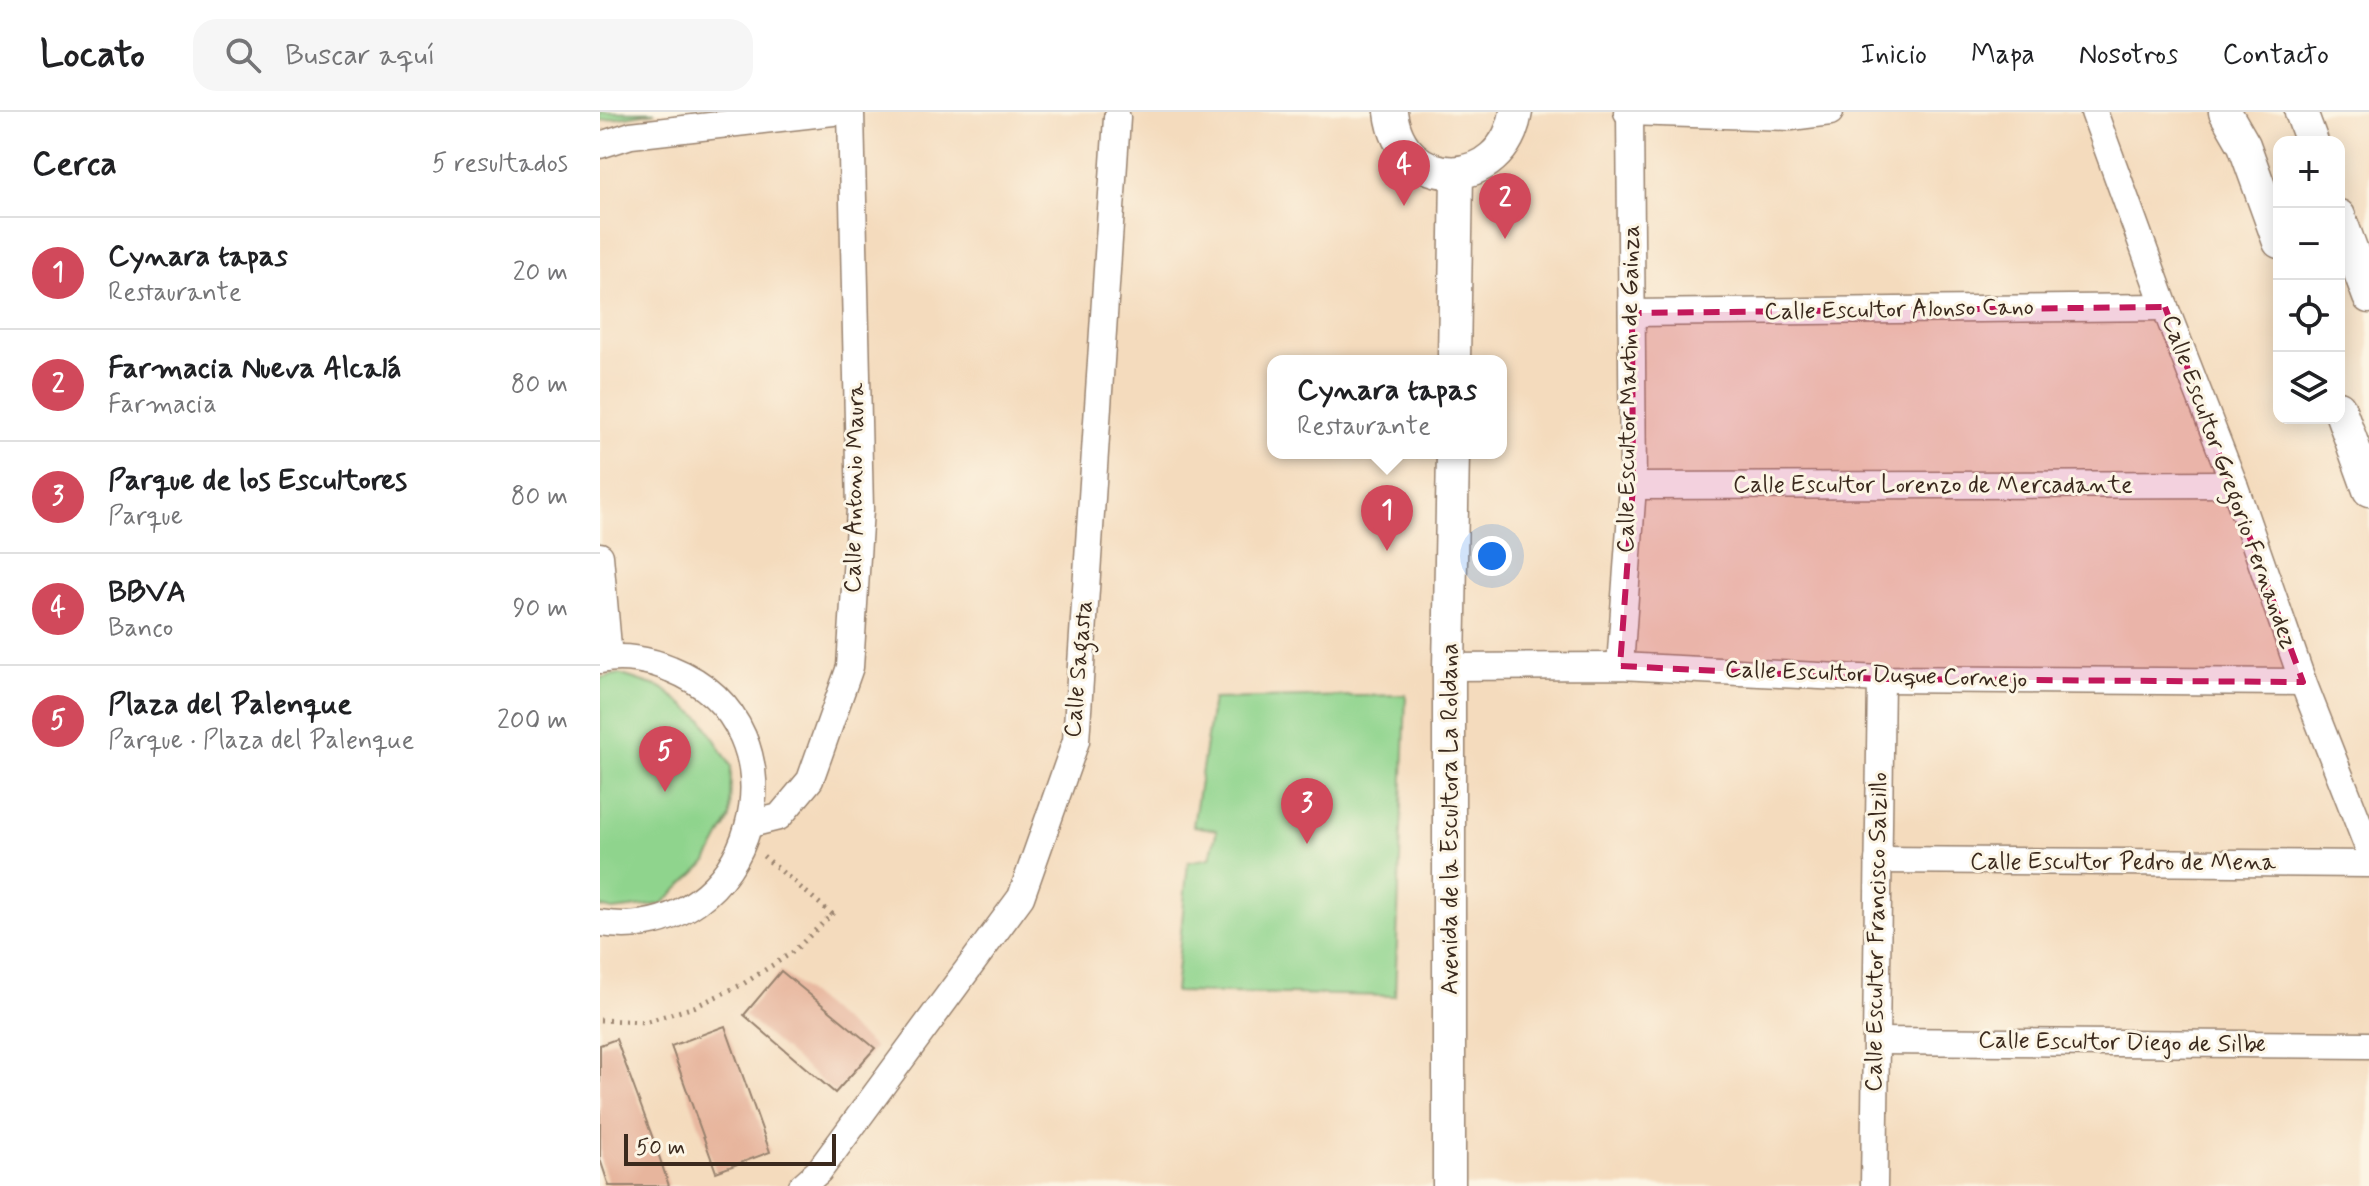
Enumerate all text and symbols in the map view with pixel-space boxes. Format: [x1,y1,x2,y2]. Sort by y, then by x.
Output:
search box [193,19,753,91]
text: Locato [40,31,145,80]
icon: search [221,33,265,77]
text: Buscar aquí [285,36,436,75]
text: Inicio [1860,37,1927,74]
text: Mapa [1971,37,2035,74]
text: Nosotros [2079,37,2178,74]
text: Contacto [2222,37,2329,74]
map controls [2273,136,2345,424]
button: + [2273,136,2345,208]
pin: 4 [1378,140,1430,206]
text: Cerca [32,142,117,187]
text: 5 resultados [432,147,568,181]
pin: 2 [1479,173,1531,239]
button: − [2273,208,2345,280]
street label: Calle Escultor Martin de Gainza [1611,225,1647,553]
text: Cynara tapas [108,237,288,276]
text: 1 [52,256,64,290]
text: 20 m [513,256,568,290]
text: Restaurante [108,276,242,310]
button: locate [2273,280,2345,352]
street label: Calle Escultor Alonso Cano [1764,292,2034,328]
street label: Calle Escultor Gregorio Fernandez [2151,311,2304,654]
text: Farmacia Nueva Alcalá [108,349,402,388]
button: layers [2273,352,2345,424]
popup [1267,355,1507,459]
text: 2 [52,368,64,402]
text: 80 m [511,368,568,402]
text: Cynara tapas [1297,371,1477,410]
street label: Calle Antonio Maura [838,382,872,594]
text: Farmacia [108,388,217,422]
text: Restaurante [1297,410,1431,444]
text: Parque de los Escultores [108,461,407,500]
street label: Calle Escultor Lorenzo de Mercadante [1733,470,2133,501]
text: 3 [52,480,64,514]
text: 80 m [511,480,568,514]
pin: 1 [1361,485,1413,551]
text: Parque [108,500,183,534]
your location [1472,536,1512,576]
text: BBVA [108,573,186,612]
text: 4 [50,592,66,626]
text: 90 m [513,592,568,626]
street label: Calle Sagasta [1058,599,1103,739]
text: Banco [108,612,173,646]
street label: Avenida de la Escultora La Roldana [1435,643,1466,995]
street label: Calle Escultor Duque Cornejo [1724,654,2028,696]
text: Plaza del Palenque [108,685,352,724]
text: 5 [50,704,66,738]
text: 200 m [497,704,568,738]
text: Parque · Plaza del Palenque [108,724,414,758]
pin: 5 [639,726,691,792]
street label: Calle Escultor Francisco Salzillo [1859,772,1895,1092]
pin: 3 [1281,778,1333,844]
street label: Calle Escultor Pedro de Mena [1970,847,2277,878]
street label: Calle Escultor Diego de Silbe [1978,1025,2266,1061]
scale bar [624,1130,836,1166]
text: 50 m [636,1134,685,1162]

